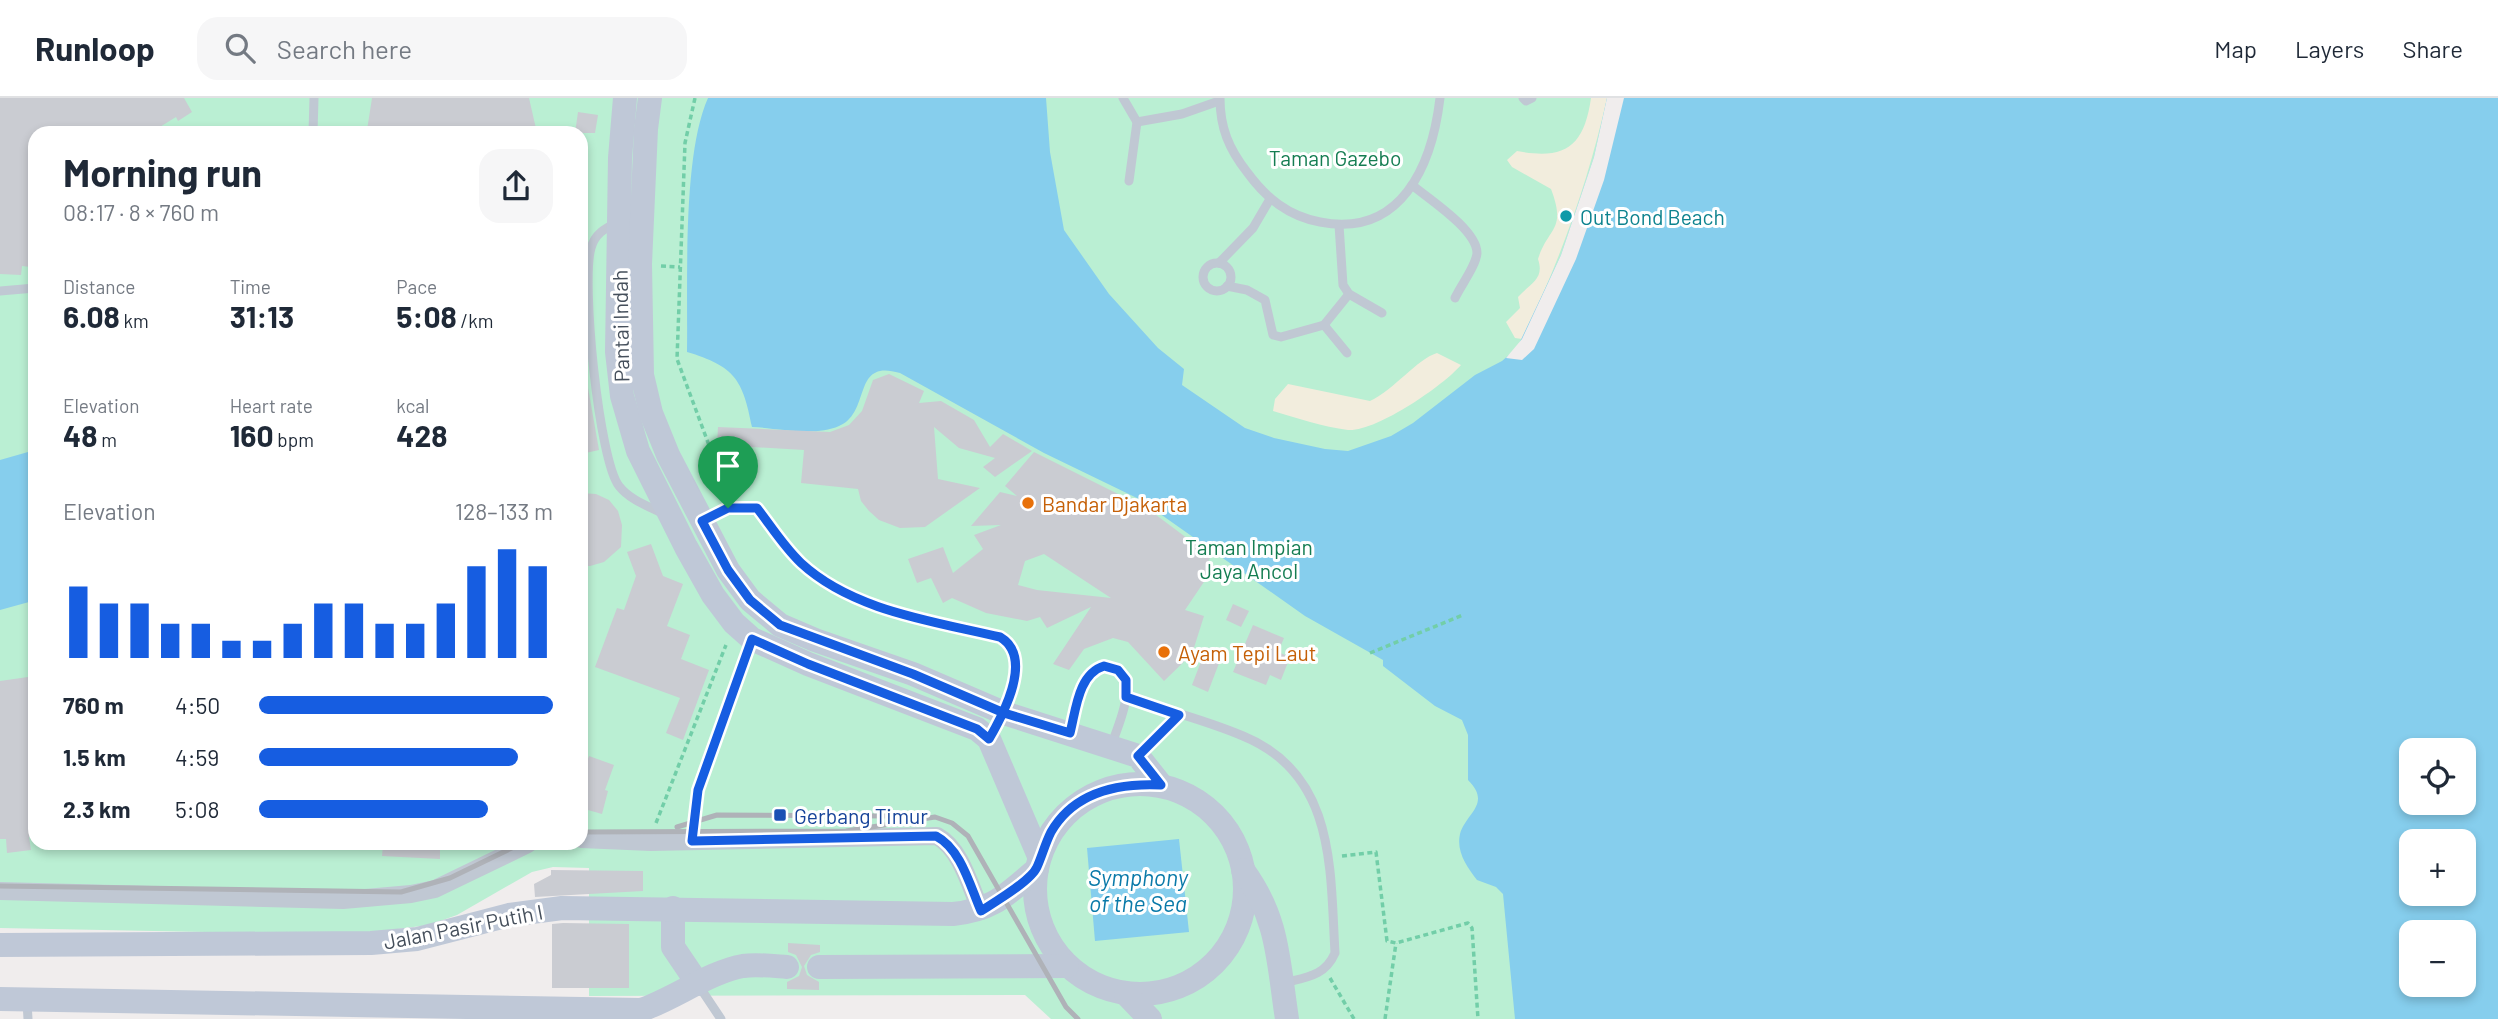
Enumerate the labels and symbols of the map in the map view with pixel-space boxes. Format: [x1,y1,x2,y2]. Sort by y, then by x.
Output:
park label: Taman Gazebo [1269,145,1401,170]
place label: Out Bond Beach [1580,204,1725,229]
marker: Out Bond Beach [1558,208,1574,224]
street label: Pantai Indah [607,270,633,382]
pin [698,436,758,508]
place label: Bandar Djakarta [1042,491,1187,516]
marker: Bandar Djakarta [1020,495,1036,511]
park label: Taman Impian Jaya Ancol [1185,534,1313,583]
place label: Ayam Tepi Laut [1178,640,1316,665]
marker: Ayam Tepi Laut [1156,644,1172,660]
place label: Gerbang Timur [794,803,928,828]
marker: Gerbang Timur [772,807,788,823]
water label: Symphony of the Sea [1088,863,1189,917]
street label: Jalan Pasir Putih I [381,898,545,954]

